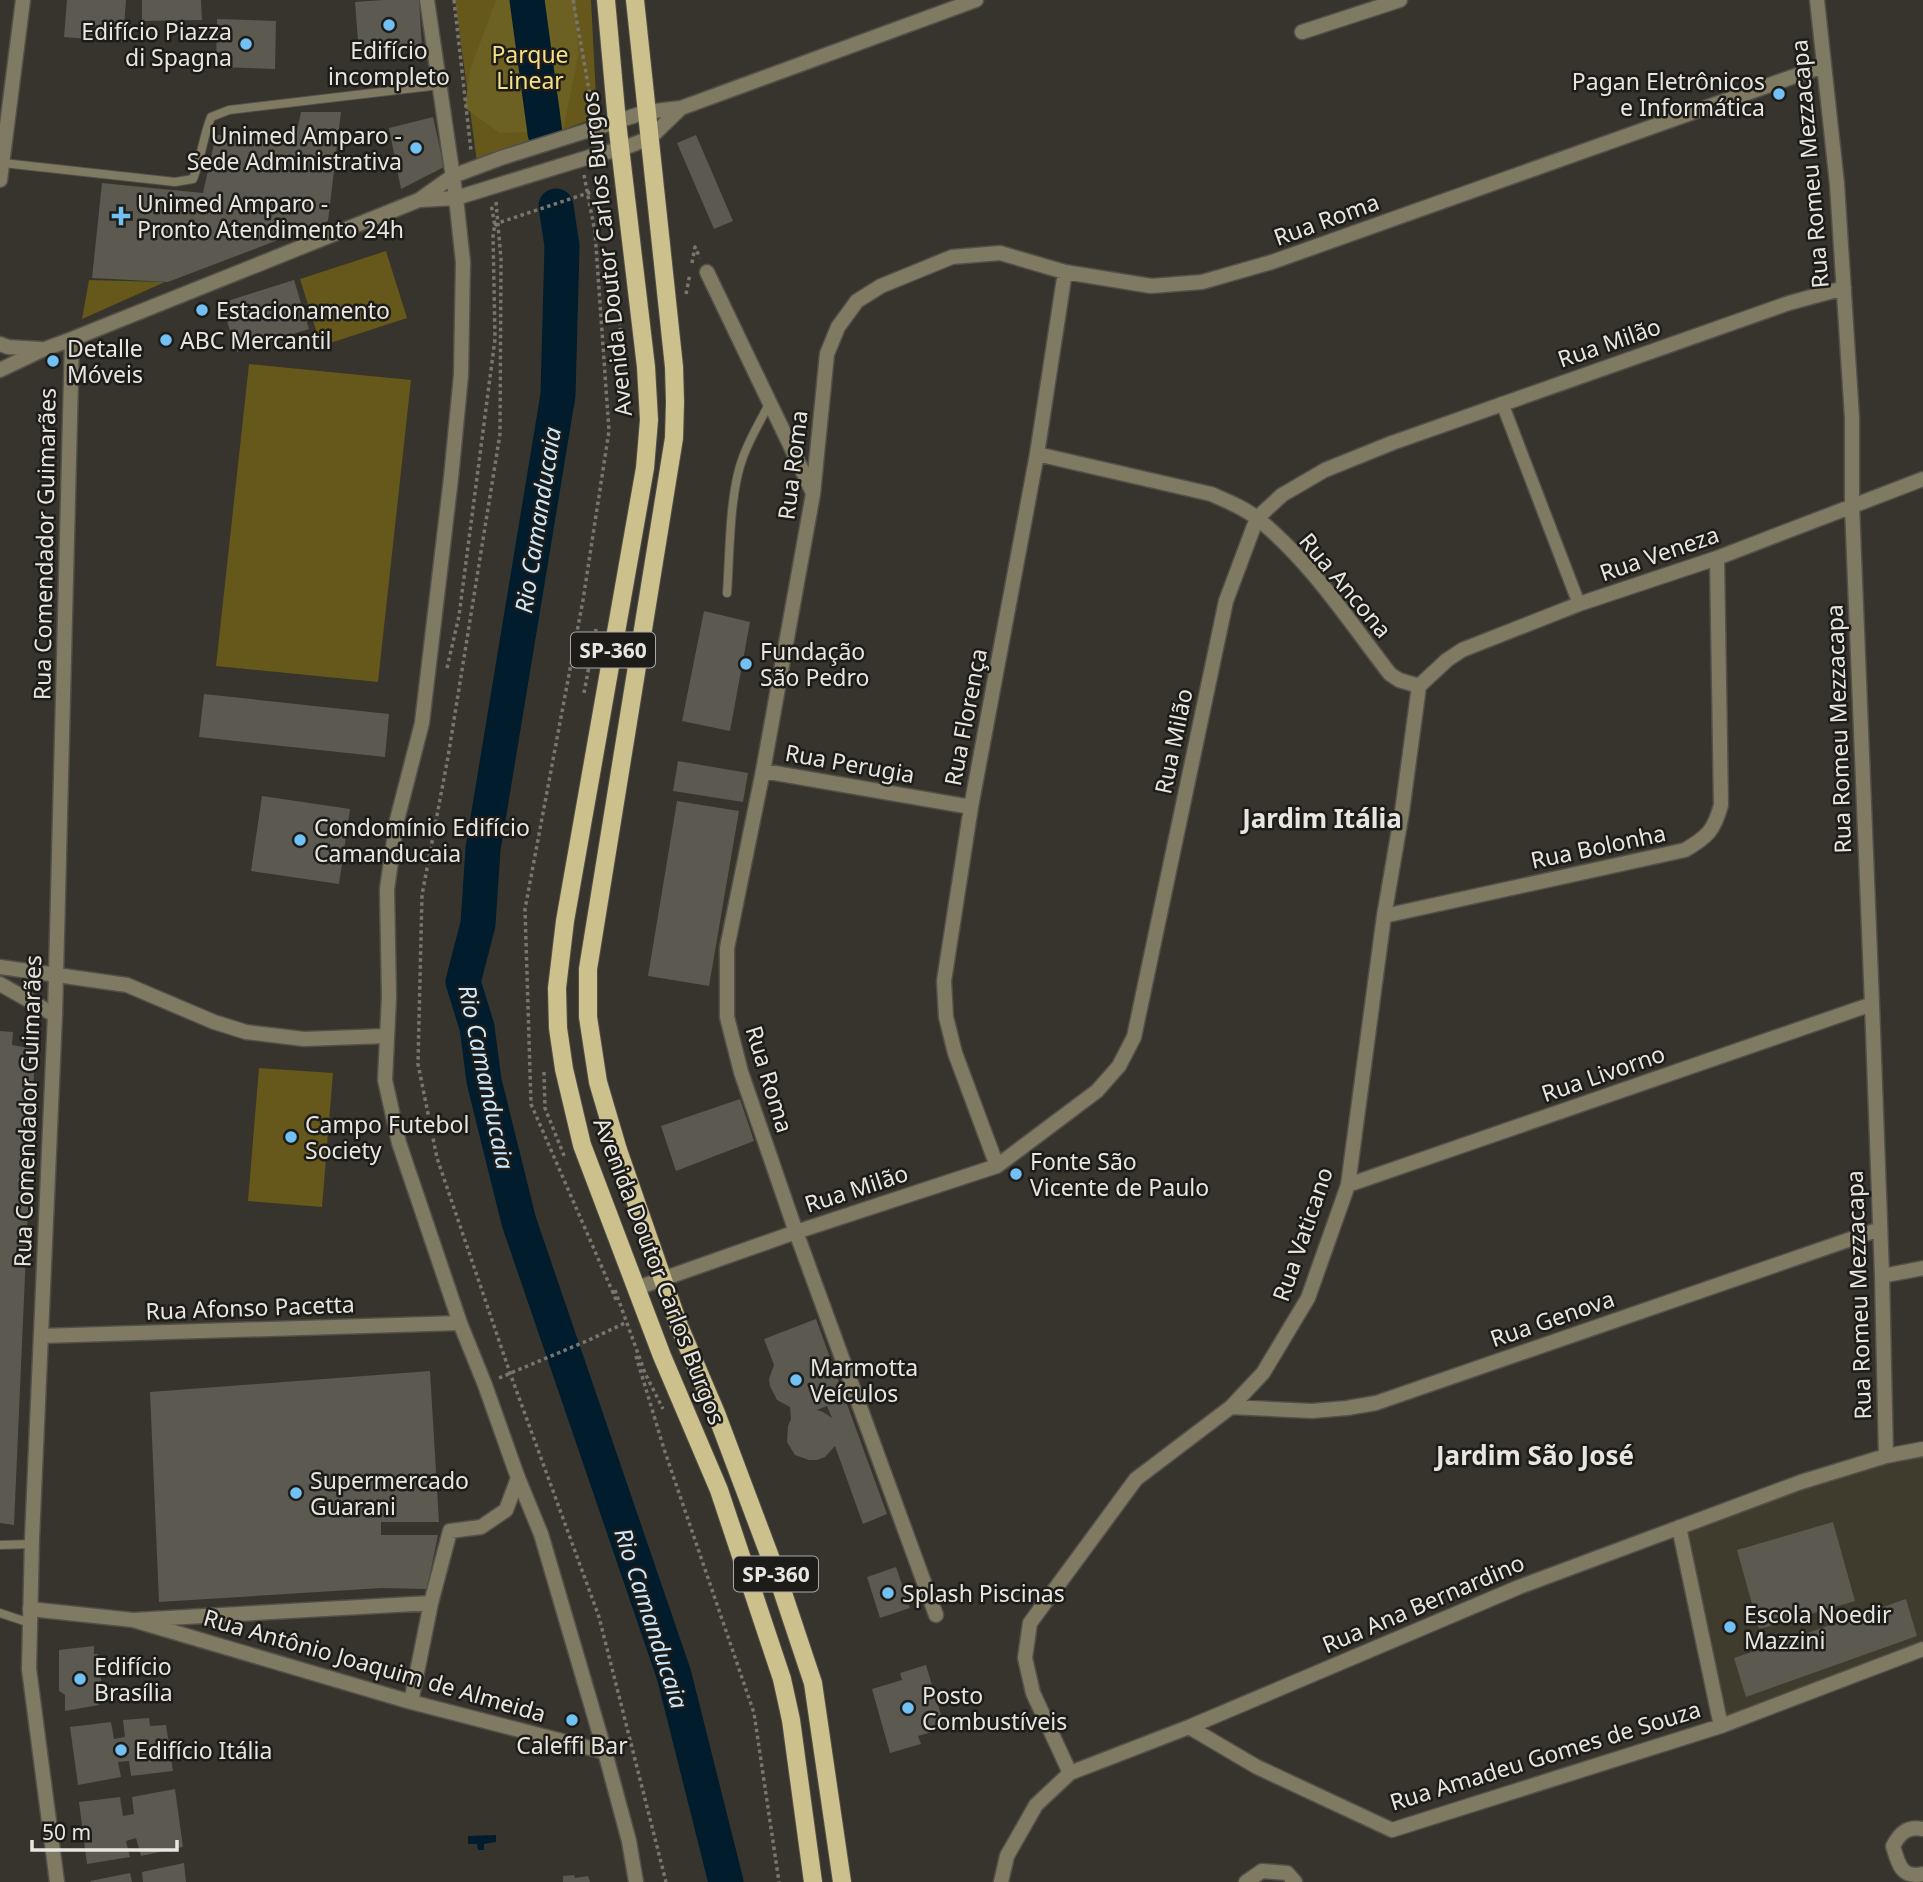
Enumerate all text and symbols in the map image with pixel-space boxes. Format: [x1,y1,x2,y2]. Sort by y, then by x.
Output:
place label: Edifício Piazza di Spagna [81,15,232,73]
marker: Edifício incompleto [381,17,397,33]
place label: Edifício incompleto [328,34,450,92]
marker: Edifício Piazza di Spagna [238,36,254,52]
park label: Parque Linear [491,38,569,96]
street label: Rua Romeu Mezzacapa [1782,38,1836,290]
place label: Pagan Eletrônicos e Informática [1572,65,1765,123]
marker: Pagan Eletrônicos e Informática [1771,86,1787,102]
street label: Avenida Doutor Carlos Burgos [573,90,639,418]
place label: Unimed Amparo - Sede Administrativa [187,119,402,177]
marker: Unimed Amparo - Sede Administrativa [408,140,424,156]
street label: Rua Roma [1269,185,1383,253]
place label: Unimed Amparo - Pronto Atendimento 24h [137,187,404,245]
marker: Unimed Amparo - Pronto Atendimento 24h [111,206,131,226]
place label: Estacionamento [216,294,390,326]
marker: Estacionamento [194,302,210,318]
street label: Rua Milão [1553,309,1665,375]
place label: ABC Mercantil [180,324,331,356]
place label: Detalle Móveis [67,332,143,390]
marker: ABC Mercantil [158,332,174,348]
marker: Detalle Móveis [45,353,61,369]
street label: Rua Comendador Guimarães [25,388,63,700]
street label: Rua Roma [769,408,815,522]
water label: Rio Camanducaia [506,424,568,615]
street label: Rua Veneza [1595,518,1723,588]
street label: Rua Ancona [1292,526,1400,644]
street label: Rua Romeu Mezzacapa [1818,604,1858,854]
road number: SP-360 [571,632,655,668]
place label: Fundação São Pedro [760,635,869,693]
street label: Rua Florença [936,646,994,788]
marker: Fundação São Pedro [738,656,754,672]
street label: Rua Milão [1146,685,1200,797]
street label: Rua Perugia [783,736,917,790]
district label: Jardim Itália [1240,800,1402,836]
place label: Condomínio Edifício Camanducaia [314,811,530,869]
street label: Rua Bolonha [1527,816,1669,876]
marker: Condomínio Edifício Camanducaia [292,832,308,848]
street label: Rua Comendador Guimarães [6,954,48,1268]
water label: Rio Camanducaia [451,982,523,1173]
street label: Rua Roma [739,1022,801,1136]
street label: Rua Livorno [1537,1037,1669,1109]
place label: Campo Futebol Society [305,1108,469,1166]
street label: Avenida Doutor Carlos Burgos [587,1113,733,1429]
marker: Campo Futebol Society [283,1129,299,1145]
place label: Fonte São Vicente de Paulo [1030,1145,1209,1203]
street label: Rua Milão [800,1156,912,1220]
street label: Rua Vaticano [1264,1163,1340,1305]
marker: Fonte São Vicente de Paulo [1008,1166,1024,1182]
street label: Rua Romeu Mezzacapa [1838,1170,1878,1420]
street label: Rua Genova [1486,1282,1618,1354]
street label: Rua Afonso Pacetta [145,1287,355,1327]
place label: Marmotta Veículos [810,1351,918,1409]
marker: Marmotta Veículos [788,1372,804,1388]
district label: Jardim São José [1434,1437,1634,1473]
place label: Supermercado Guarani [310,1464,469,1522]
marker: Supermercado Guarani [288,1485,304,1501]
water label: Rio Camanducaia [607,1523,697,1713]
street label: Rua Ana Bernardino [1317,1546,1529,1660]
road number: SP-360 [734,1556,818,1592]
place label: Splash Piscinas [902,1577,1065,1609]
marker: Splash Piscinas [880,1585,896,1601]
place label: Escola Noedir Mazzini [1744,1598,1892,1656]
street label: Rua Antônio Joaquim de Almeida [200,1601,550,1729]
marker: Escola Noedir Mazzini [1722,1619,1738,1635]
place label: Edifício Brasília [94,1650,173,1708]
marker: Edifício Brasília [72,1671,88,1687]
place label: Posto Combustíveis [922,1679,1067,1737]
street label: Rua Amadeu Gomes de Souza [1386,1692,1704,1818]
marker: Posto Combustíveis [900,1700,916,1716]
marker: Caleffi Bar [564,1712,580,1728]
place label: Caleffi Bar [516,1729,628,1761]
place label: Edifício Itália [135,1734,272,1766]
marker: Edifício Itália [113,1742,129,1758]
scale bar [32,1808,177,1852]
text: 50 m [42,1818,91,1846]

